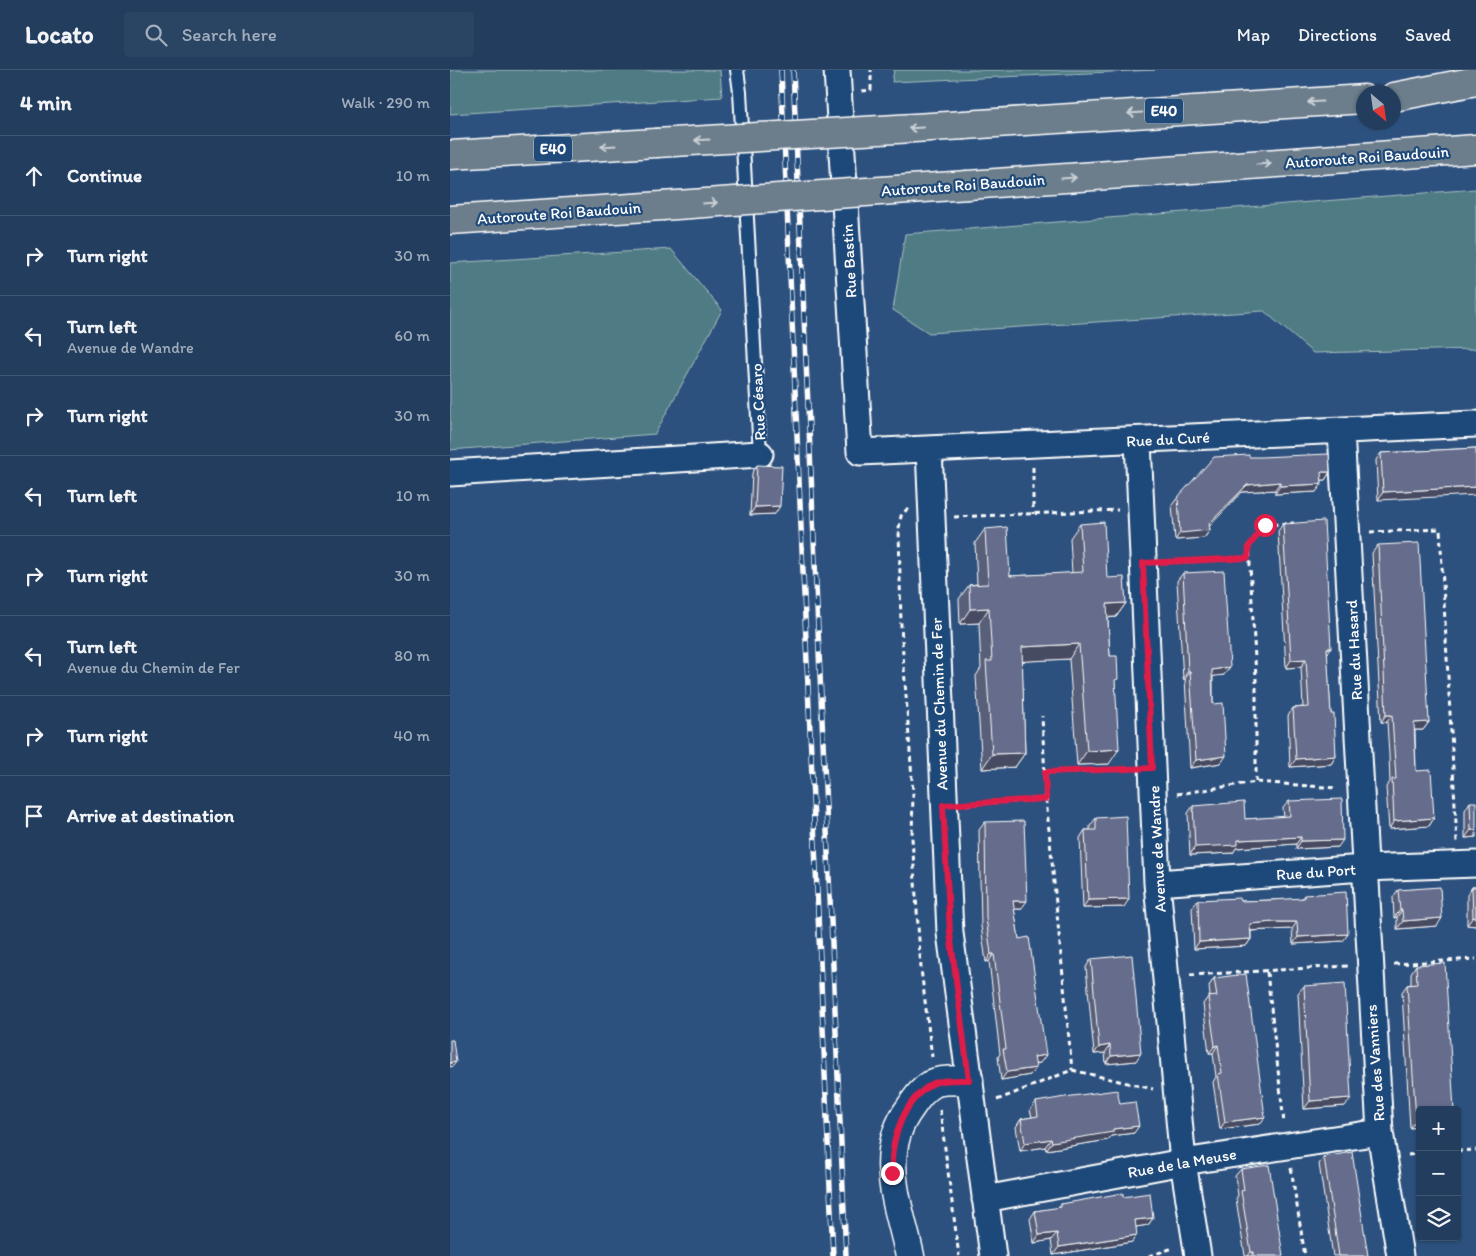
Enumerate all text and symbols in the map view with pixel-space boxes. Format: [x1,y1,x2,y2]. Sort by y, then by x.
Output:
search box [124,12,474,57]
text: Locato [25,20,94,49]
icon: search [142,21,170,49]
text: Search here [182,23,277,46]
text: Map [1237,24,1270,46]
text: Directions [1298,24,1377,46]
text: Saved [1405,24,1451,46]
north arrow [1356,85,1401,130]
text: 4 min [20,90,72,115]
text: Walk · 290 m [341,93,430,112]
road number: E40 [1145,98,1183,124]
one-way arrow [1307,98,1323,107]
one-way arrow [1127,109,1143,118]
one-way arrow [909,123,925,132]
one-way arrow [694,135,710,144]
road number: E40 [534,136,572,162]
one-way arrow [600,141,616,150]
street label: Autoroute Roi Baudouin [1285,142,1450,172]
one-way arrow [1256,159,1272,168]
icon: ahead [20,162,48,190]
text: Continue [67,164,142,187]
text: 10 m [396,166,430,185]
street label: Autoroute Roi Baudouin [881,170,1046,200]
one-way arrow [1061,173,1077,182]
street label: Autoroute Roi Baudouin [477,198,642,228]
one-way arrow [702,198,718,207]
street label: Rue Bastin [838,223,860,299]
icon: right [20,242,48,270]
text: Turn right [67,244,148,267]
text: 30 m [394,246,430,265]
text: Turn left [67,315,137,338]
icon: left [20,322,48,350]
text: 60 m [395,326,430,345]
text: Avenue de Wandre [67,338,194,357]
street label: Rue Césaro [746,363,770,441]
icon: right [20,402,48,430]
text: Turn right [67,404,148,427]
text: 30 m [394,406,430,425]
street label: Rue du Curé [1126,427,1210,451]
icon: left [20,482,48,510]
text: Turn left [67,484,137,507]
text: 10 m [396,486,430,505]
route start [1254,514,1277,537]
icon: right [20,562,48,590]
text: Turn right [67,564,148,587]
text: 30 m [394,566,430,585]
street label: Rue du Hasard [1342,599,1366,701]
street label: Avenue du Chemin de Fer [926,617,952,791]
text: Turn left [67,635,137,658]
icon: left [20,642,48,670]
text: 80 m [394,646,430,665]
text: Avenue du Chemin de Fer [67,658,240,677]
icon: right [20,722,48,750]
text: Turn right [67,724,148,747]
text: 40 m [393,726,430,745]
street label: Avenue de Wandre [1144,785,1170,913]
icon: arrive [20,802,48,830]
text: Arrive at destination [67,804,234,827]
street label: Rue du Port [1275,860,1357,884]
street label: Rue des Vanniers [1361,1004,1389,1122]
map controls [1416,1106,1461,1241]
button: + [1416,1106,1461,1151]
street label: Rue de la Meuse [1126,1144,1238,1182]
button: − [1416,1151,1461,1196]
route end [881,1162,904,1185]
button: layers [1416,1196,1461,1241]

